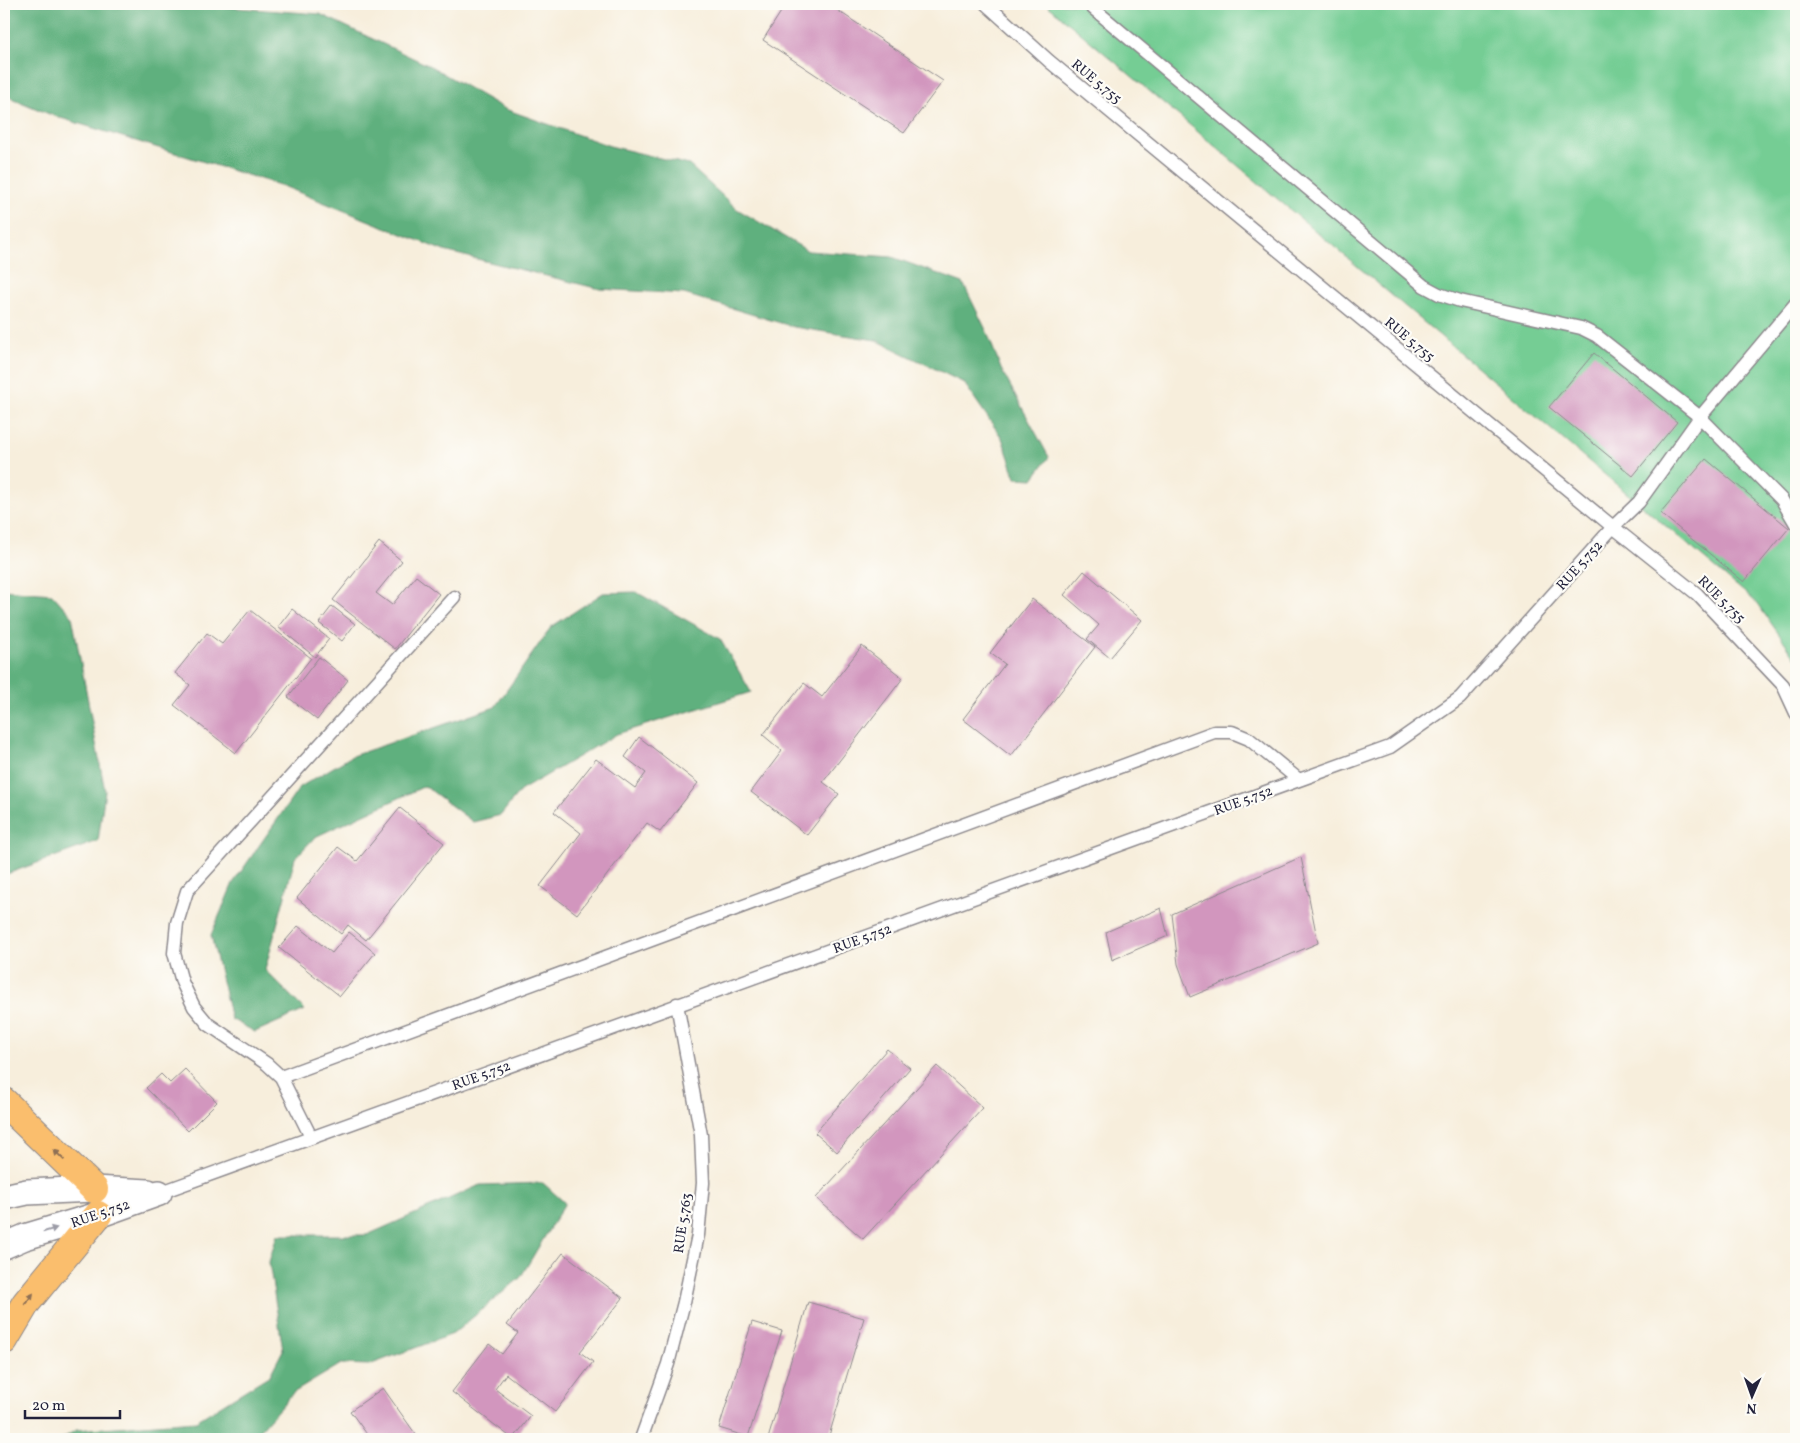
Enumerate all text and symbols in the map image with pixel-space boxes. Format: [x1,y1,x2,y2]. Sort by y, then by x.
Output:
street label: RUE 5.755 [1067,56,1125,109]
street label: RUE 5.755 [1380,314,1438,367]
street label: RUE 5.752 [1553,537,1608,595]
street label: RUE 5.755 [1693,572,1749,628]
street label: RUE 5.752 [1212,782,1275,821]
street label: RUE 5.752 [831,920,894,959]
street label: RUE 5.752 [450,1057,513,1096]
one-way arrow [54,1149,66,1161]
street label: RUE 5.763 [670,1192,697,1255]
street label: RUE 5.752 [69,1195,132,1233]
one-way arrow [42,1225,57,1233]
one-way arrow [24,1293,35,1306]
north arrow [1728,1370,1778,1420]
scale bar [25,1388,120,1420]
text: 20 m [32,1396,65,1417]
text: N [1746,1398,1757,1417]

